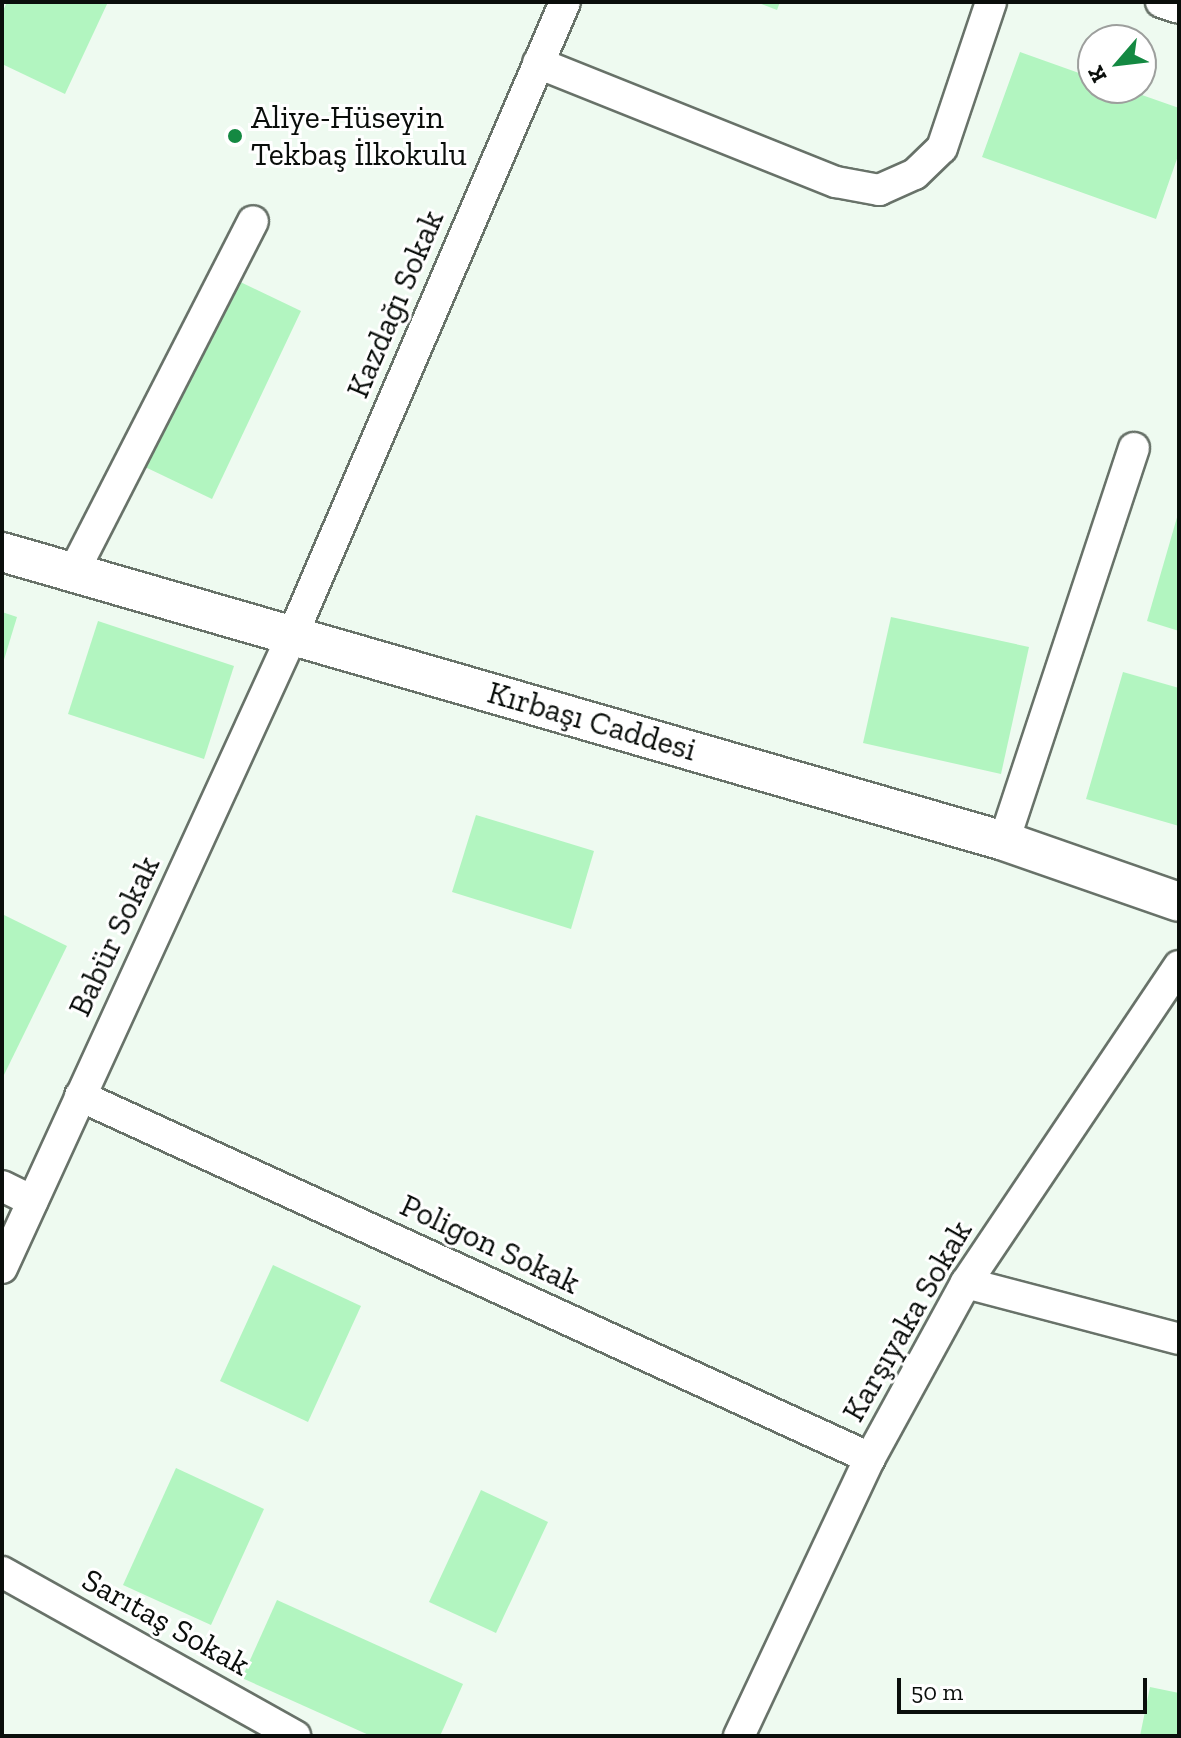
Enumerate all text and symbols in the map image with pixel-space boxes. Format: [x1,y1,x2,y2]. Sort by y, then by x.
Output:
north arrow [1077,24,1157,104]
text: K [1082,62,1113,87]
place label: Aliye-Hüseyin Tekbaş İlkokulu [251,99,467,174]
marker: Aliye-Hüseyin Tekbaş İlkokulu [226,127,244,145]
street label: Kazdağı Sokak [338,205,452,403]
street label: Kırbaşı Caddesi [483,673,701,769]
street label: Babür Sokak [60,850,168,1022]
street label: Poligon Sokak [394,1186,586,1302]
street label: Karşıyaka Sokak [834,1214,980,1428]
street label: Sarıtaş Sokak [75,1560,257,1684]
scale bar [901,1662,1151,1712]
text: 50 m [911,1677,963,1706]

